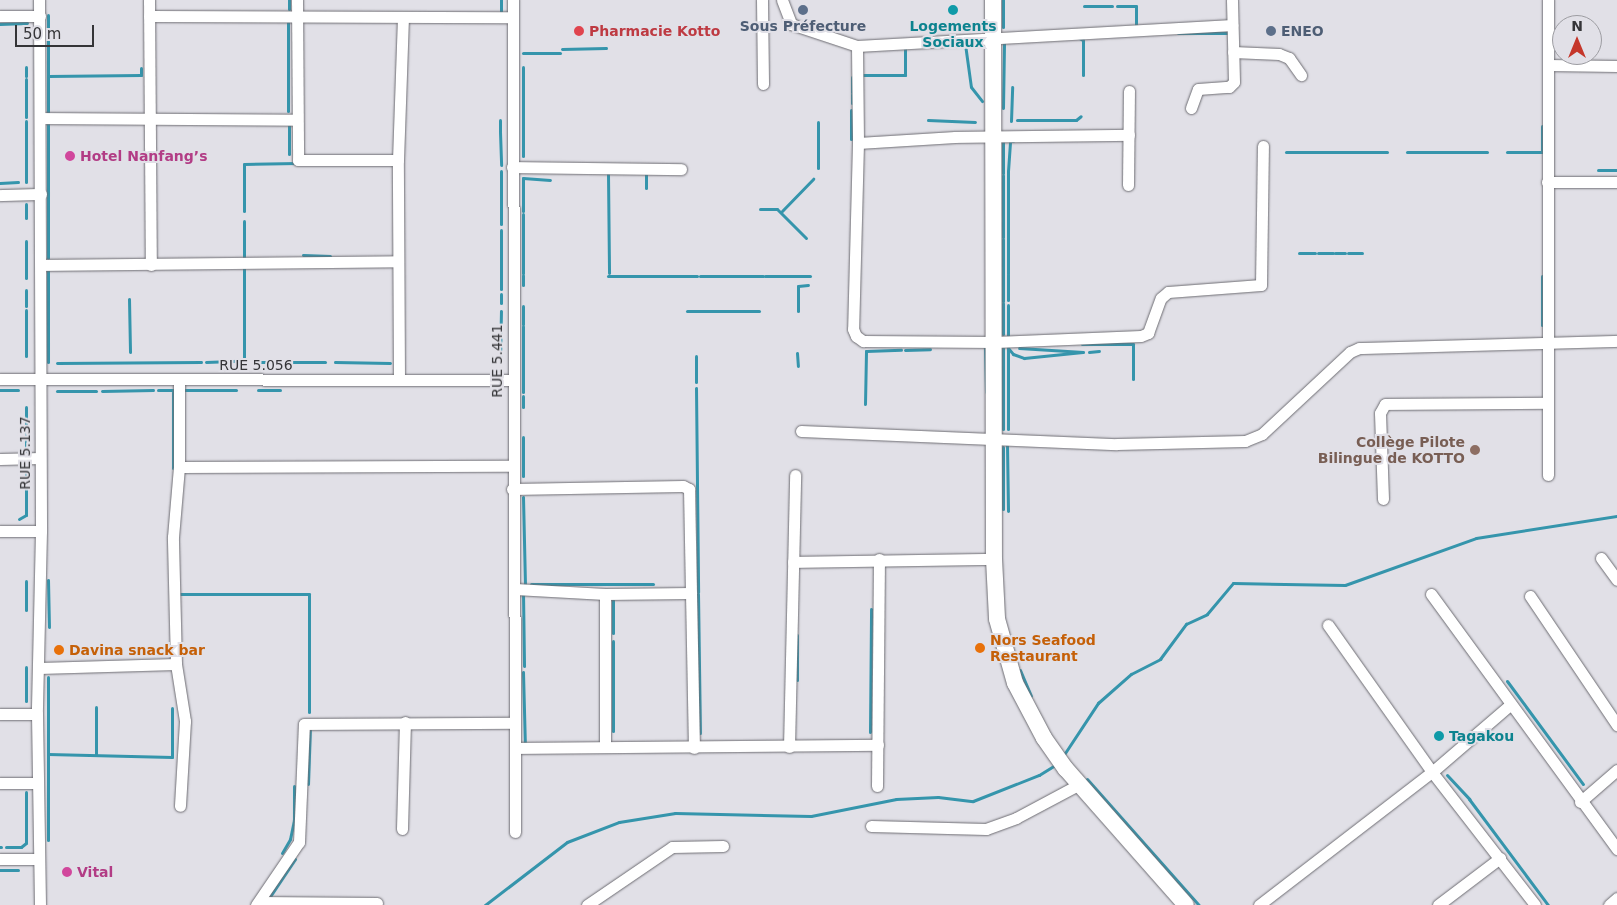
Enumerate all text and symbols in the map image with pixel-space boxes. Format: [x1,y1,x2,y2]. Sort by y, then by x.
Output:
marker: Sous Préfecture [797,4,809,16]
marker: Logements Sociaux [947,4,959,16]
scale bar [18,15,96,47]
north arrow [1552,15,1602,65]
place label: Sous Préfecture [740,18,866,34]
place label: Logements Sociaux [909,18,997,50]
text: N [1571,18,1583,34]
place label: Pharmacie Kotto [589,23,720,39]
place label: ENEO [1281,23,1324,39]
text: 50 m [23,25,61,43]
marker: Pharmacie Kotto [573,25,585,37]
marker: ENEO [1265,25,1277,37]
place label: Hotel Nanfang’s [80,148,208,164]
marker: Hotel Nanfang’s [64,150,76,162]
street label: RUE 5.441 [489,324,505,398]
street label: RUE 5.056 [219,357,293,373]
street label: RUE 5.137 [17,416,33,490]
place label: Collège Pilote Bilingue de KOTTO [1318,434,1465,467]
marker: Collège Pilote Bilingue de KOTTO [1469,444,1481,456]
place label: Nors Seafood Restaurant [990,632,1096,664]
place label: Davina snack bar [69,642,205,658]
marker: Nors Seafood Restaurant [974,642,986,654]
marker: Davina snack bar [53,644,65,656]
place label: Tagakou [1449,728,1514,744]
marker: Tagakou [1433,730,1445,742]
place label: Vital [77,864,113,880]
marker: Vital [61,866,73,878]

